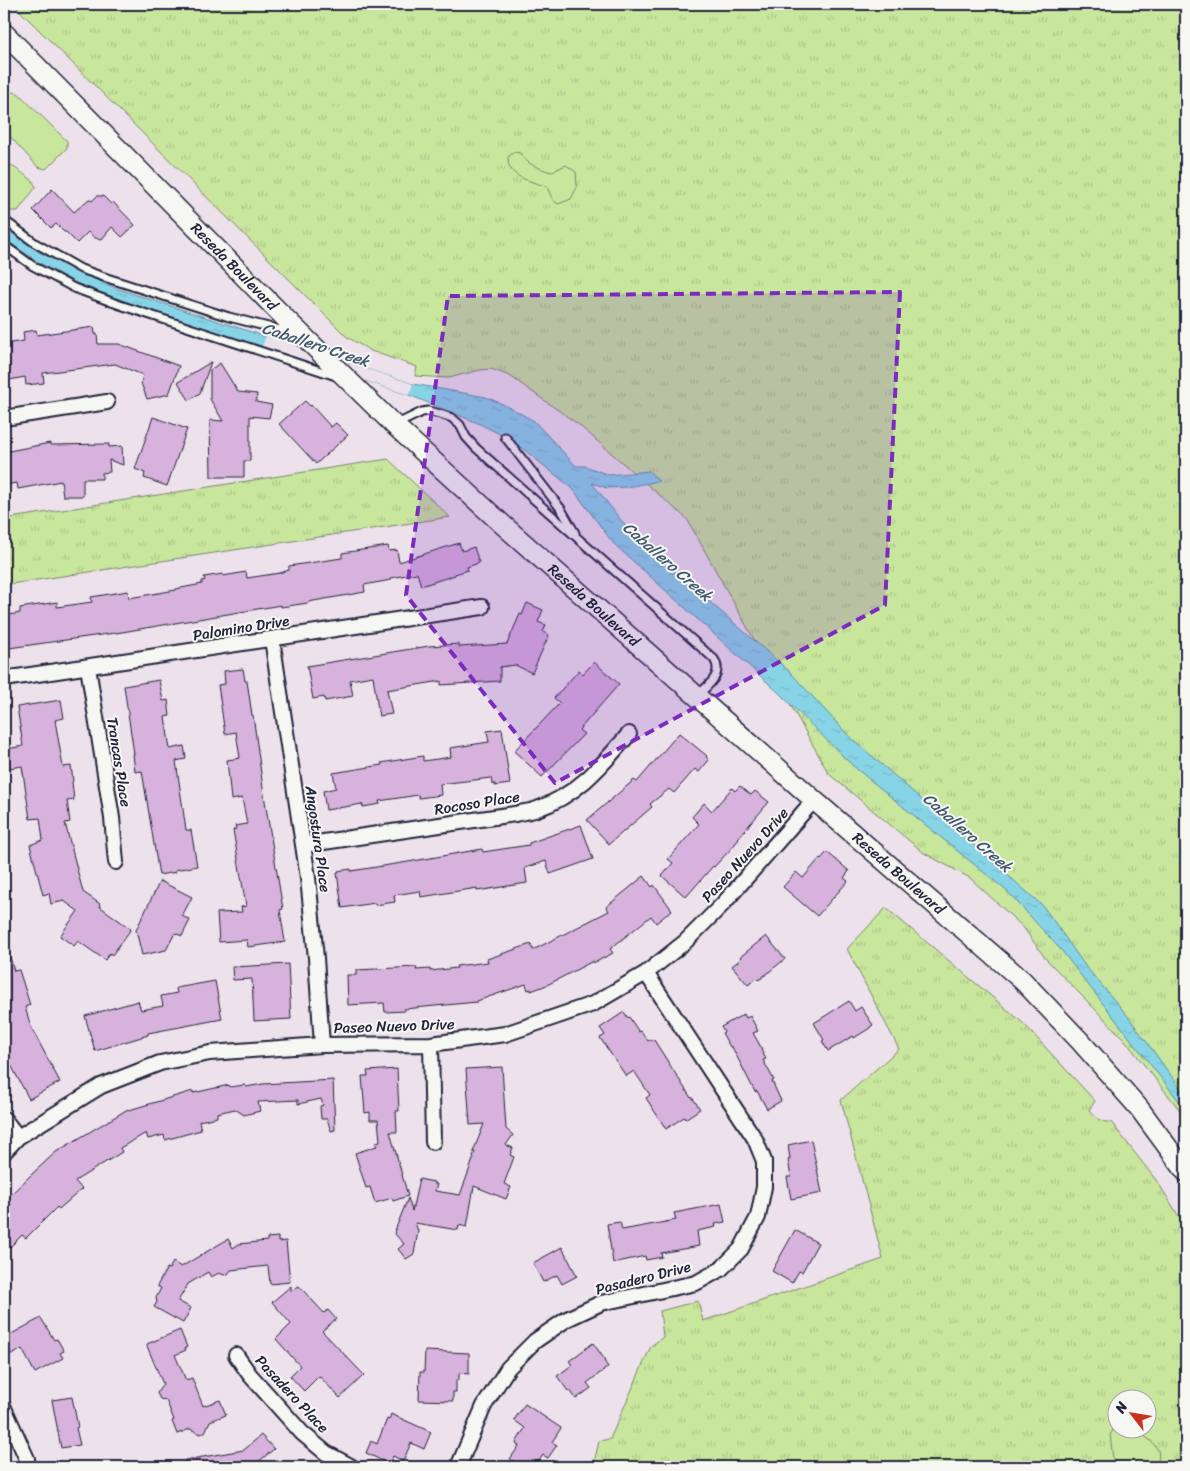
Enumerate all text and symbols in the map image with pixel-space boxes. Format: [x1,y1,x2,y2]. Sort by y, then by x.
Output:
street label: Reseda Boulevard [184,216,285,318]
water label: Caballero Creek [258,313,375,376]
water label: Caballero Creek [616,514,720,610]
street label: Reseda Boulevard [542,557,647,654]
street label: Palomino Drive [191,608,291,648]
street label: Trancas Place [99,715,139,809]
street label: Angostura Place [298,783,338,894]
street label: Rocoso Place [432,783,522,823]
water label: Caballero Creek [916,785,1020,881]
street label: Paseo Nuevo Drive [695,801,795,909]
street label: Reseda Boulevard [846,825,952,922]
street label: Paseo Nuevo Drive [333,1011,455,1041]
street label: Pasadero Drive [593,1254,693,1302]
street label: Pasadero Place [249,1349,335,1439]
north arrow [1108,1388,1158,1438]
text: N [1108,1397,1135,1419]

